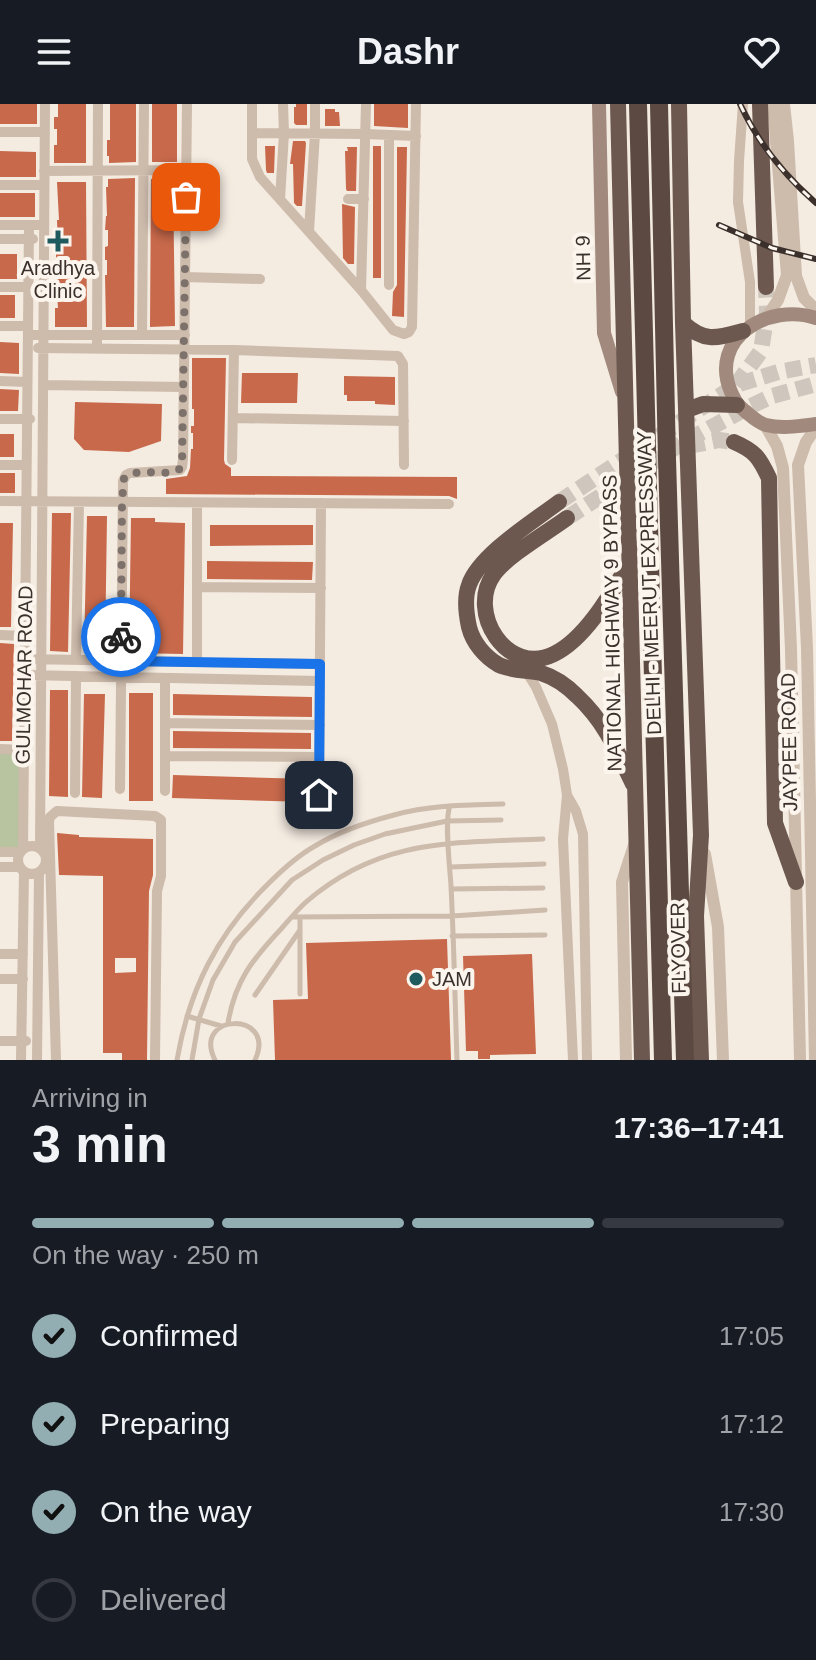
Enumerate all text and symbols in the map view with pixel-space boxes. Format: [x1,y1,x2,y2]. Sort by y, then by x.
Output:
icon: menu [32,30,76,74]
icon: heart [740,30,784,74]
text: Dashr [357,31,459,72]
pin [152,163,220,231]
icon: bag [164,175,208,219]
marker: Aradhya Clinic [47,230,69,252]
street label: NH 9 [572,235,594,281]
place label: Aradhya Clinic [21,257,96,302]
street label: DELHI - MEERUT EXPRESSWAY [633,431,665,735]
street label: NATIONAL HIGHWAY 9 BYPASS [598,474,626,772]
street label: GULMOHAR ROAD [11,585,37,765]
courier [81,597,161,677]
icon: bike [99,615,143,659]
street label: JAYPEE ROAD [777,673,801,811]
pin [285,761,353,829]
icon: home [297,773,341,817]
street label: FLYOVER [666,902,690,994]
place label: JAM [432,968,472,990]
marker: JAM [407,970,425,988]
text: Arriving in [32,1083,148,1113]
text: 17:36–17:41 [614,1111,784,1144]
text: 3 min [32,1115,168,1173]
text: On the way · 250 m [32,1240,259,1270]
icon: check [32,1314,76,1358]
text: Confirmed [100,1319,238,1352]
text: 17:05 [719,1321,784,1351]
icon: check [32,1402,76,1446]
text: Preparing [100,1407,230,1440]
text: 17:12 [719,1409,784,1439]
icon: check [32,1490,76,1534]
text: On the way [100,1495,252,1528]
text: 17:30 [719,1497,784,1527]
text: Delivered [100,1583,227,1616]

